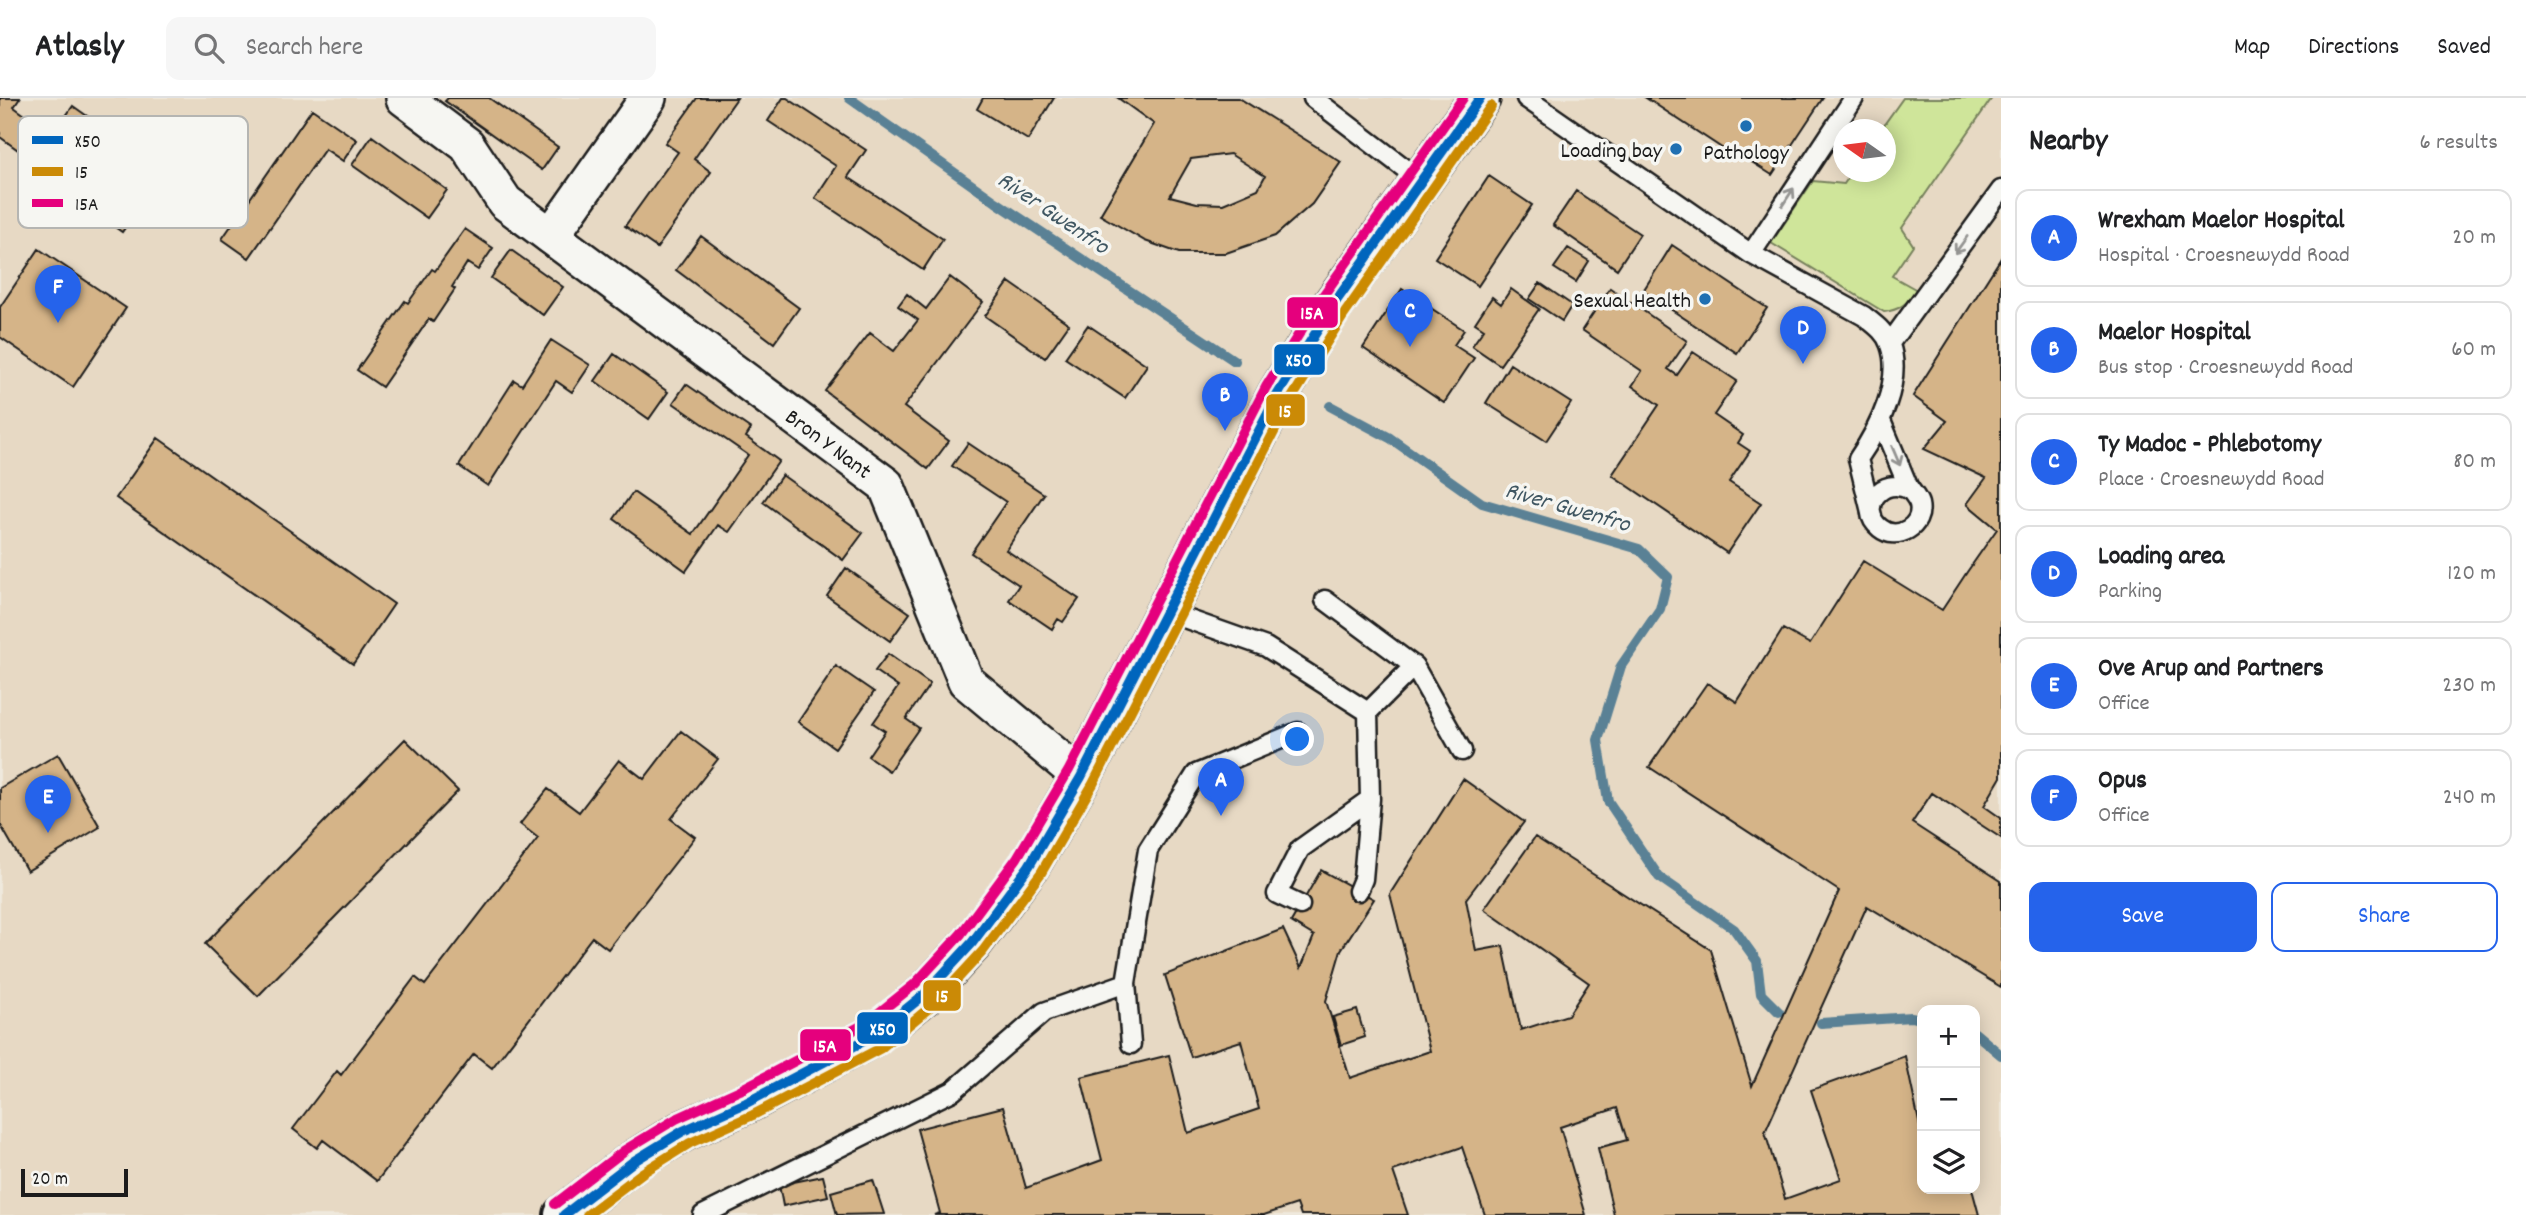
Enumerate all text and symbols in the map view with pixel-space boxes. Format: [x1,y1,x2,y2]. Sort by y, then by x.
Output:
search box [166,17,656,80]
text: Atlasly [35,25,124,72]
icon: search [190,29,228,67]
text: Search here [246,30,363,67]
text: Map [2234,31,2270,65]
text: Directions [2308,31,2399,65]
text: Saved [2437,31,2491,65]
legend [18,116,248,228]
marker: Pathology [1738,118,1754,134]
north arrow [1833,119,1896,182]
text: Nearby [2029,122,2107,165]
text: 6 results [2420,127,2498,160]
text: X50 [75,130,101,157]
place label: Loading bay [1561,136,1663,169]
place label: Pathology [1703,138,1789,171]
marker: Loading bay [1668,141,1684,157]
text: 15 [75,161,88,188]
water label: River Gwenfro [990,165,1116,265]
one-way arrow [1781,188,1796,207]
text: 15A [75,193,98,220]
text: Wrexham Maelor Hospital [2098,203,2344,240]
text: A [2048,222,2060,255]
text: 20 m [2452,222,2496,255]
one-way arrow [1954,235,1968,254]
text: Hospital · Croesnewydd Road [2098,240,2350,273]
pin: F [35,265,81,323]
place label: Sexual Health [1574,286,1691,319]
pin: C [1387,289,1433,347]
marker: Sexual Health [1697,291,1713,307]
line badge: 15A [1286,296,1339,329]
text: 15A [1300,302,1324,329]
pin: D [1780,306,1826,364]
text: Maelor Hospital [2098,315,2251,352]
text: B [2049,334,2059,367]
text: 60 m [2451,334,2496,367]
line badge: X50 [1273,343,1326,376]
text: X50 [1286,349,1312,376]
text: Bus stop · Croesnewydd Road [2098,352,2353,385]
pin: B [1202,373,1248,431]
line badge: 15 [1265,393,1306,427]
text: 15 [1279,400,1292,427]
street label: Bron Y Nant [777,402,877,489]
text: Ty Madoc - Phlebotomy [2098,427,2321,464]
one-way arrow [1890,444,1903,466]
text: C [2048,446,2060,479]
text: 80 m [2453,446,2496,479]
text: Place · Croesnewydd Road [2098,464,2325,497]
water label: River Gwenfro [1501,475,1635,543]
text: Loading area [2098,539,2224,576]
text: D [2048,558,2060,591]
text: 120 m [2447,558,2496,591]
text: Parking [2098,576,2162,609]
text: Ove Arup and Partners [2098,651,2324,688]
text: E [2049,670,2059,703]
text: 230 m [2442,670,2496,703]
text: Office [2098,688,2150,721]
your location [1280,722,1314,756]
pin: A [1198,758,1244,816]
text: Opus [2098,763,2147,800]
pin: E [25,775,71,833]
text: F [2049,782,2059,815]
text: 240 m [2443,782,2496,815]
text: Office [2098,800,2150,833]
button: Save [2029,882,2257,952]
button: Share [2271,882,2498,952]
line badge: 15 [922,979,962,1012]
text: 15 [936,985,949,1012]
map controls [1917,1005,1980,1194]
button: + [1917,1005,1980,1068]
line badge: X50 [856,1011,909,1045]
text: X50 [870,1018,896,1045]
line badge: 15A [799,1028,852,1062]
text: 15A [813,1035,837,1062]
button: − [1917,1068,1980,1131]
button: layers [1917,1131,1980,1194]
scale bar [21,1166,128,1198]
text: 20 m [32,1167,68,1194]

